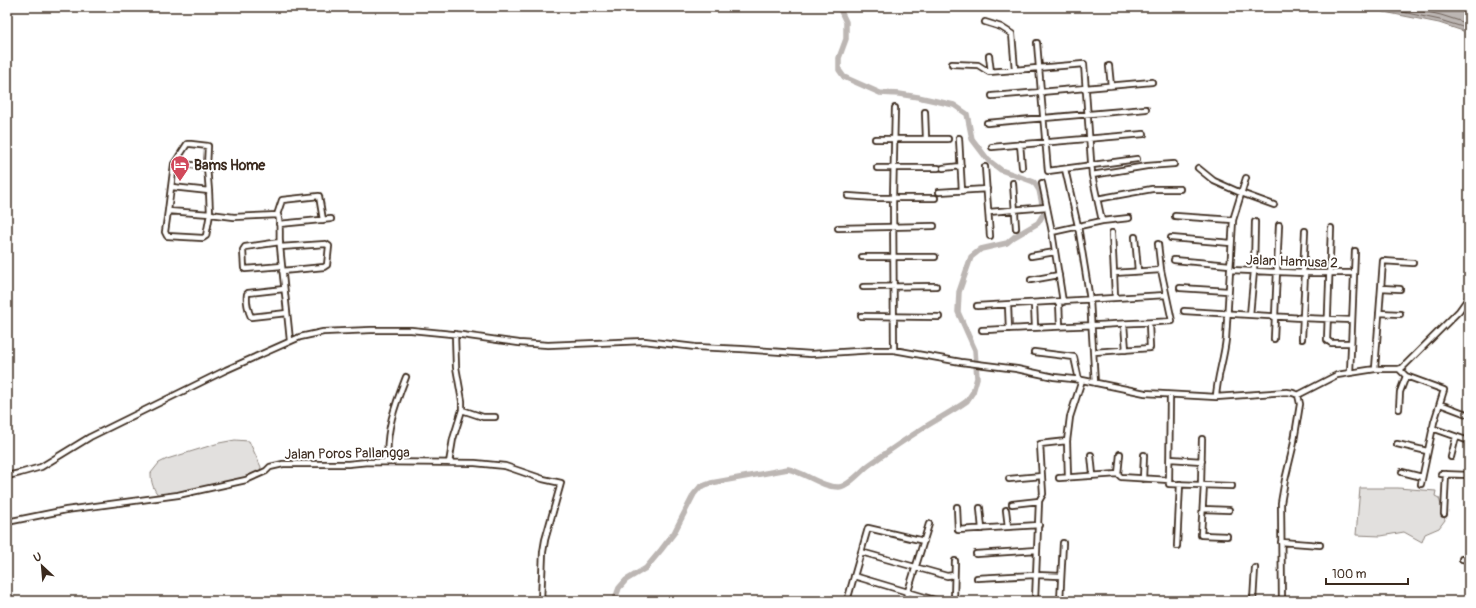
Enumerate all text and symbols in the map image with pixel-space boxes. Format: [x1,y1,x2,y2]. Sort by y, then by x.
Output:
hotel icon: Bams Home [169,154,191,182]
place label: Bams Home [194,157,266,174]
street label: Jalan Hamusa 2 [1246,251,1338,272]
street label: Jalan Poros Pallangga [284,444,410,463]
north arrow [22,546,62,586]
text: U [32,550,44,565]
scale bar [1326,560,1408,586]
text: 100 m [1332,567,1367,582]

